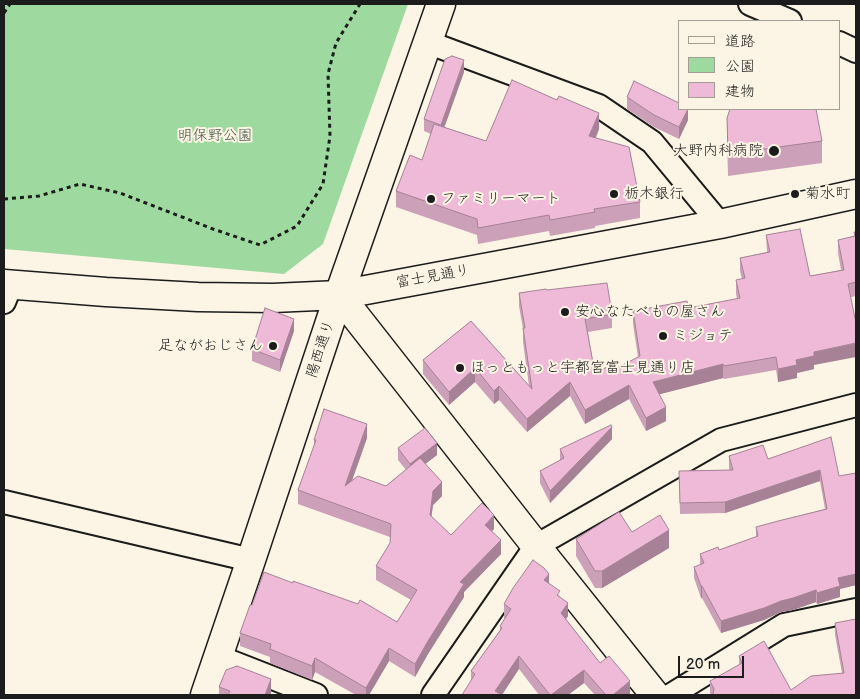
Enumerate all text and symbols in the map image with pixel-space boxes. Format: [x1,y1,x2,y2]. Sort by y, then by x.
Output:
legend [678,20,840,110]
text: 道路 [725,32,755,51]
text: 公園 [725,57,755,76]
text: 建物 [725,82,755,101]
park label: 明保野公園 [178,127,252,145]
place label: 大野内科病院 [673,142,763,160]
marker: 大野内科病院 [767,144,781,158]
place label: 栃木銀行 [624,185,684,203]
place label: 菊水町 [805,185,850,203]
marker: 栃木銀行 [608,188,620,200]
marker: 菊水町 [789,188,801,200]
place label: ファミリーマート [441,190,561,208]
marker: ファミリーマート [425,193,437,205]
street label: 富士見通り [395,262,471,292]
place label: 安心なたべもの屋さん [575,303,725,321]
marker: 安心なたべもの屋さん [559,306,571,318]
street label: 陽西通り [303,318,339,380]
place label: ミジョテ [673,327,733,345]
marker: ミジョテ [657,330,669,342]
place label: 足ながおじさん [158,337,263,355]
marker: 足ながおじさん [267,340,279,352]
place label: ほっともっと宇都宮富士見通り店 [470,359,695,377]
marker: ほっともっと宇都宮富士見通り店 [454,362,466,374]
scale bar [680,646,746,678]
text: 20 m [686,655,720,674]

